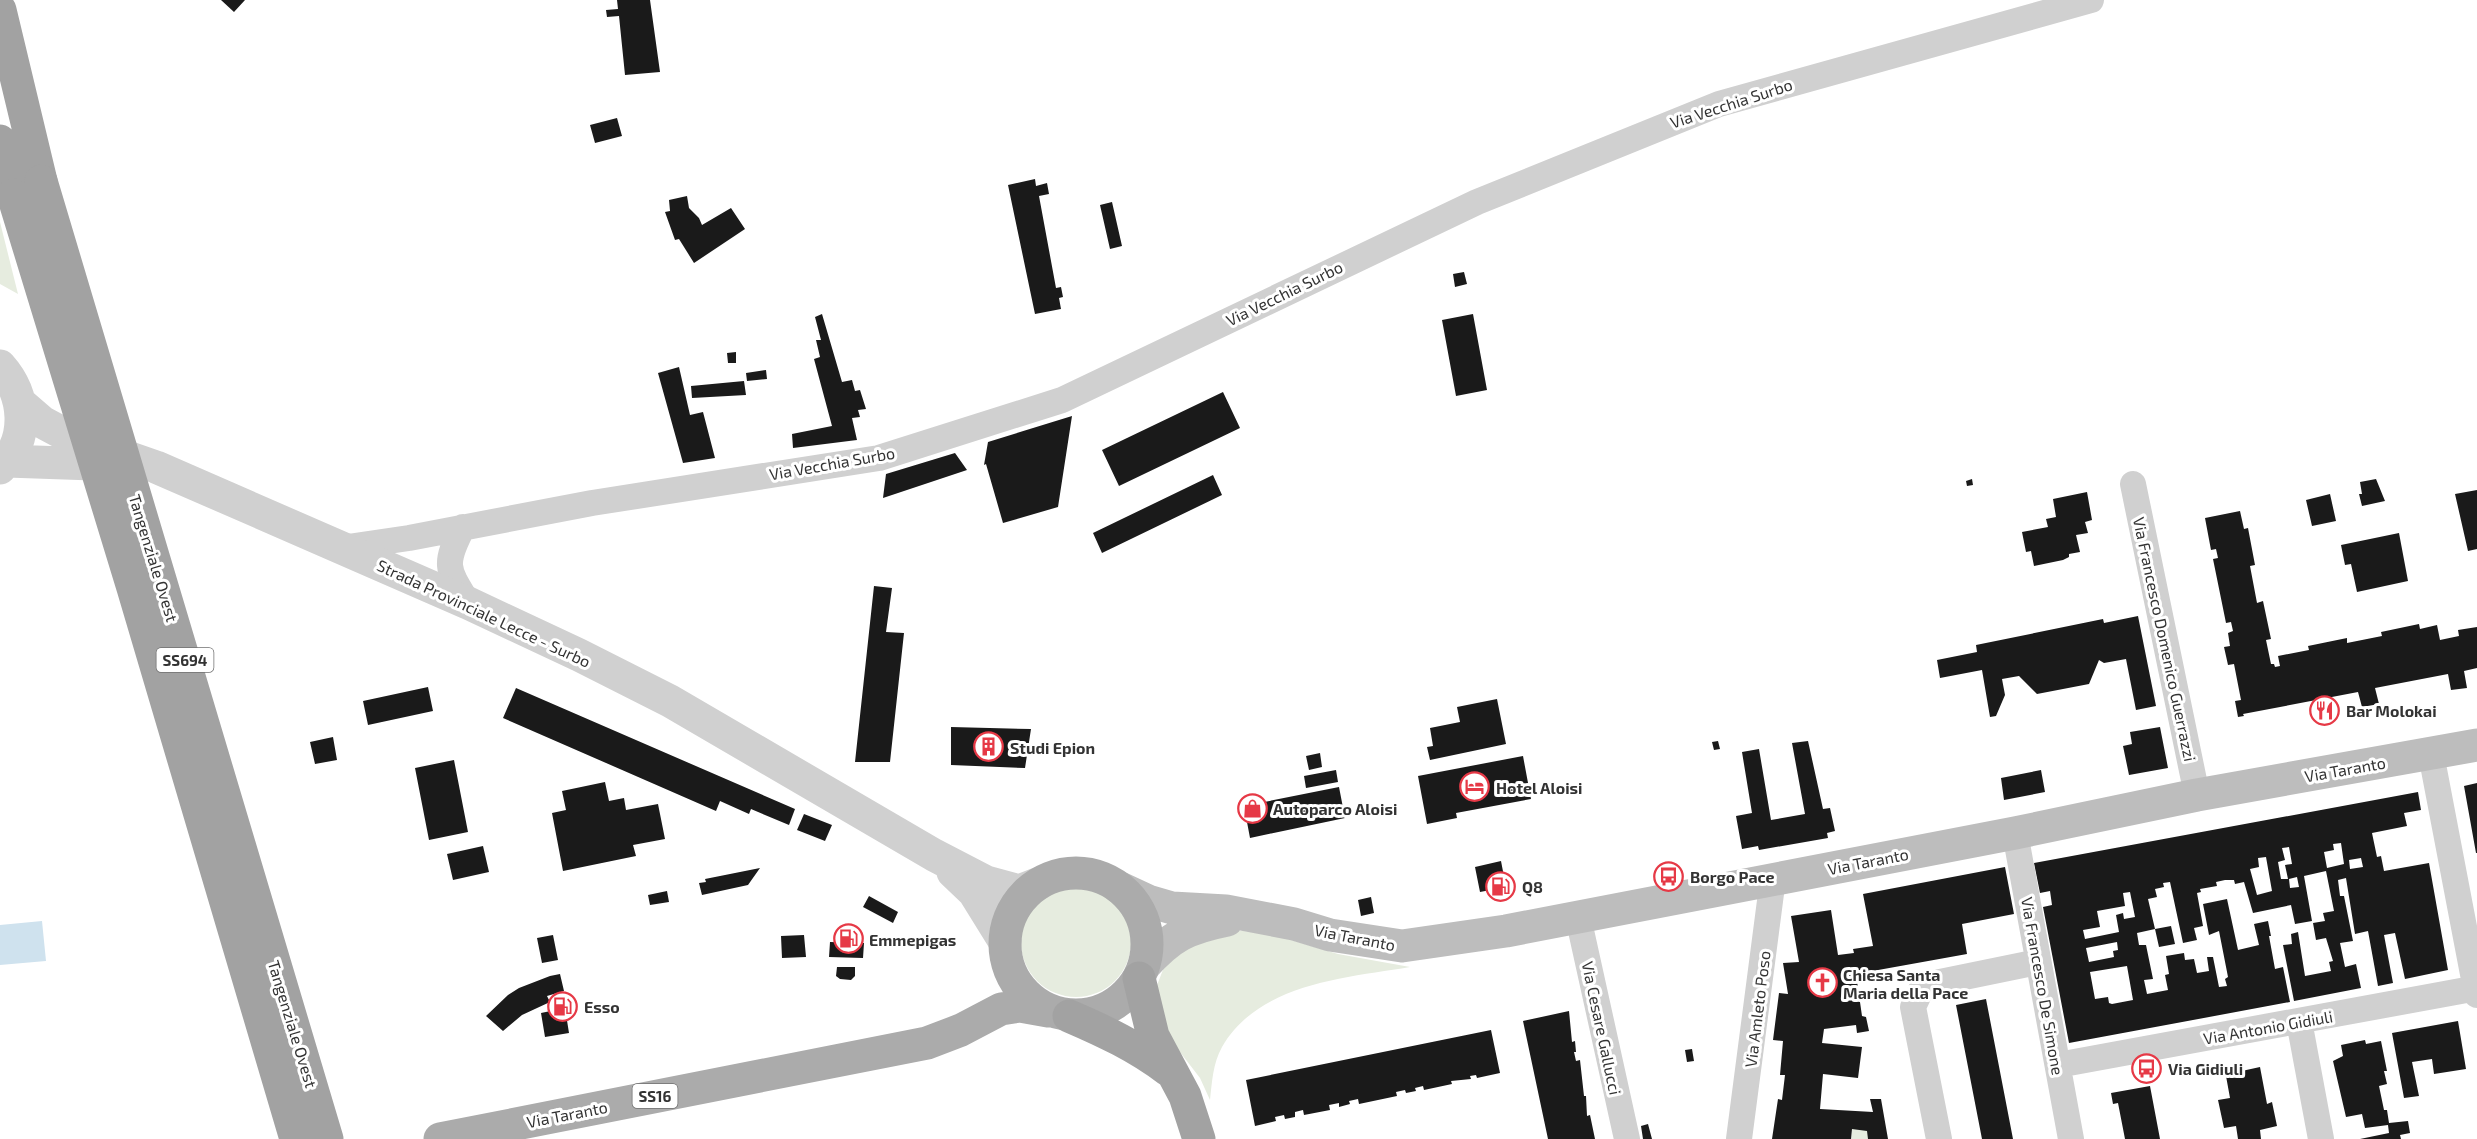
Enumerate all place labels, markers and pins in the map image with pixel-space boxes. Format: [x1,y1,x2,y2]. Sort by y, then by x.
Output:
restaurant icon: Bar Molokai [2309,694,2341,726]
place label: Bar Molokai [2346,701,2437,720]
building icon: Studi Epion [973,731,1005,763]
place label: Studi Epion [1010,738,1095,757]
hotel icon: Hotel Aloisi [1459,771,1491,803]
place label: Hotel Aloisi [1496,778,1582,797]
shop icon: Autoparco Aloisi [1236,792,1268,824]
place label: Autoparco Aloisi [1273,799,1397,818]
bus stop icon: Borgo Pace [1653,860,1685,892]
place label: Borgo Pace [1690,867,1775,886]
fuel station icon: Q8 [1485,870,1517,902]
place label: Q8 [1522,877,1543,897]
fuel station icon: Emmepigas [832,923,864,955]
place label: Emmepigas [869,930,956,949]
place label: Chiesa Santa Maria della Pace [1843,965,1968,1002]
church icon: Chiesa Santa Maria della Pace [1806,967,1838,999]
fuel station icon: Esso [547,990,579,1022]
place label: Esso [584,997,620,1016]
bus stop icon: Via Gidiuli [2131,1052,2163,1084]
place label: Via Gidiuli [2168,1059,2243,1078]

